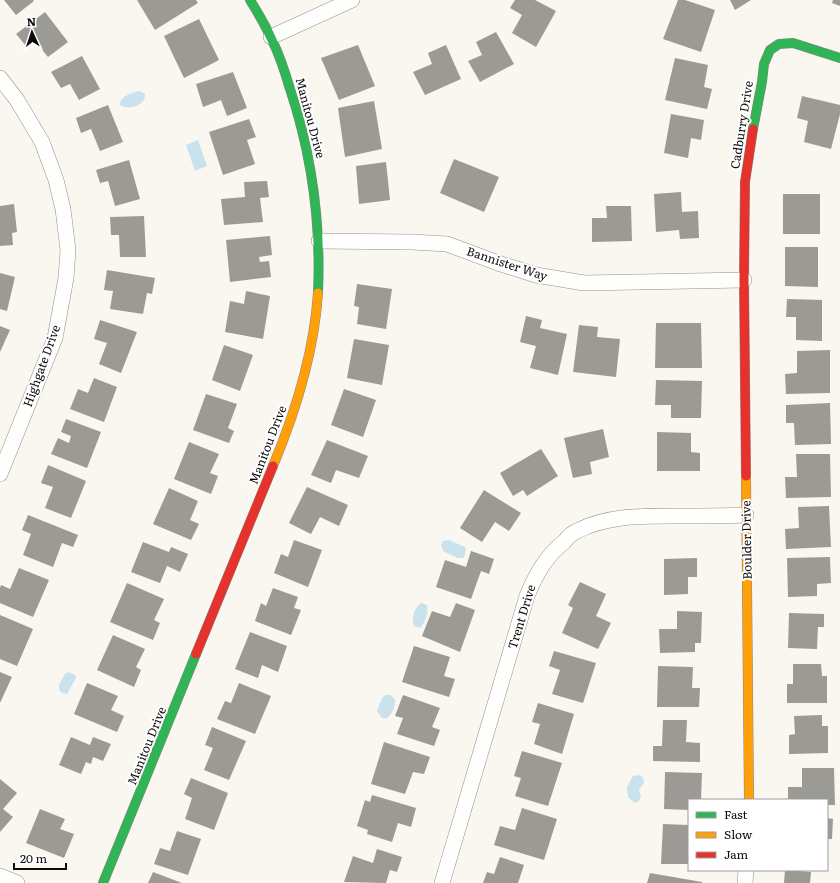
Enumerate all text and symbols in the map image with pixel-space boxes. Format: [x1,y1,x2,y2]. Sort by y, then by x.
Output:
north arrow [12,12,52,52]
text: N [26,13,36,29]
street label: Manitou Drive [292,75,330,160]
street label: Cadburry Drive [725,79,757,170]
street label: Bannister Way [465,242,550,285]
street label: Highgate Drive [18,322,64,409]
street label: Manitou Drive [244,403,290,487]
street label: Boulder Drive [736,500,756,580]
street label: Trent Drive [503,582,539,651]
street label: Manitou Drive [122,704,170,787]
legend [688,799,828,871]
text: Fast [724,805,748,823]
text: Slow [724,825,753,843]
scale bar [14,845,66,871]
text: Jam [724,845,749,863]
text: 20 m [20,849,47,867]

